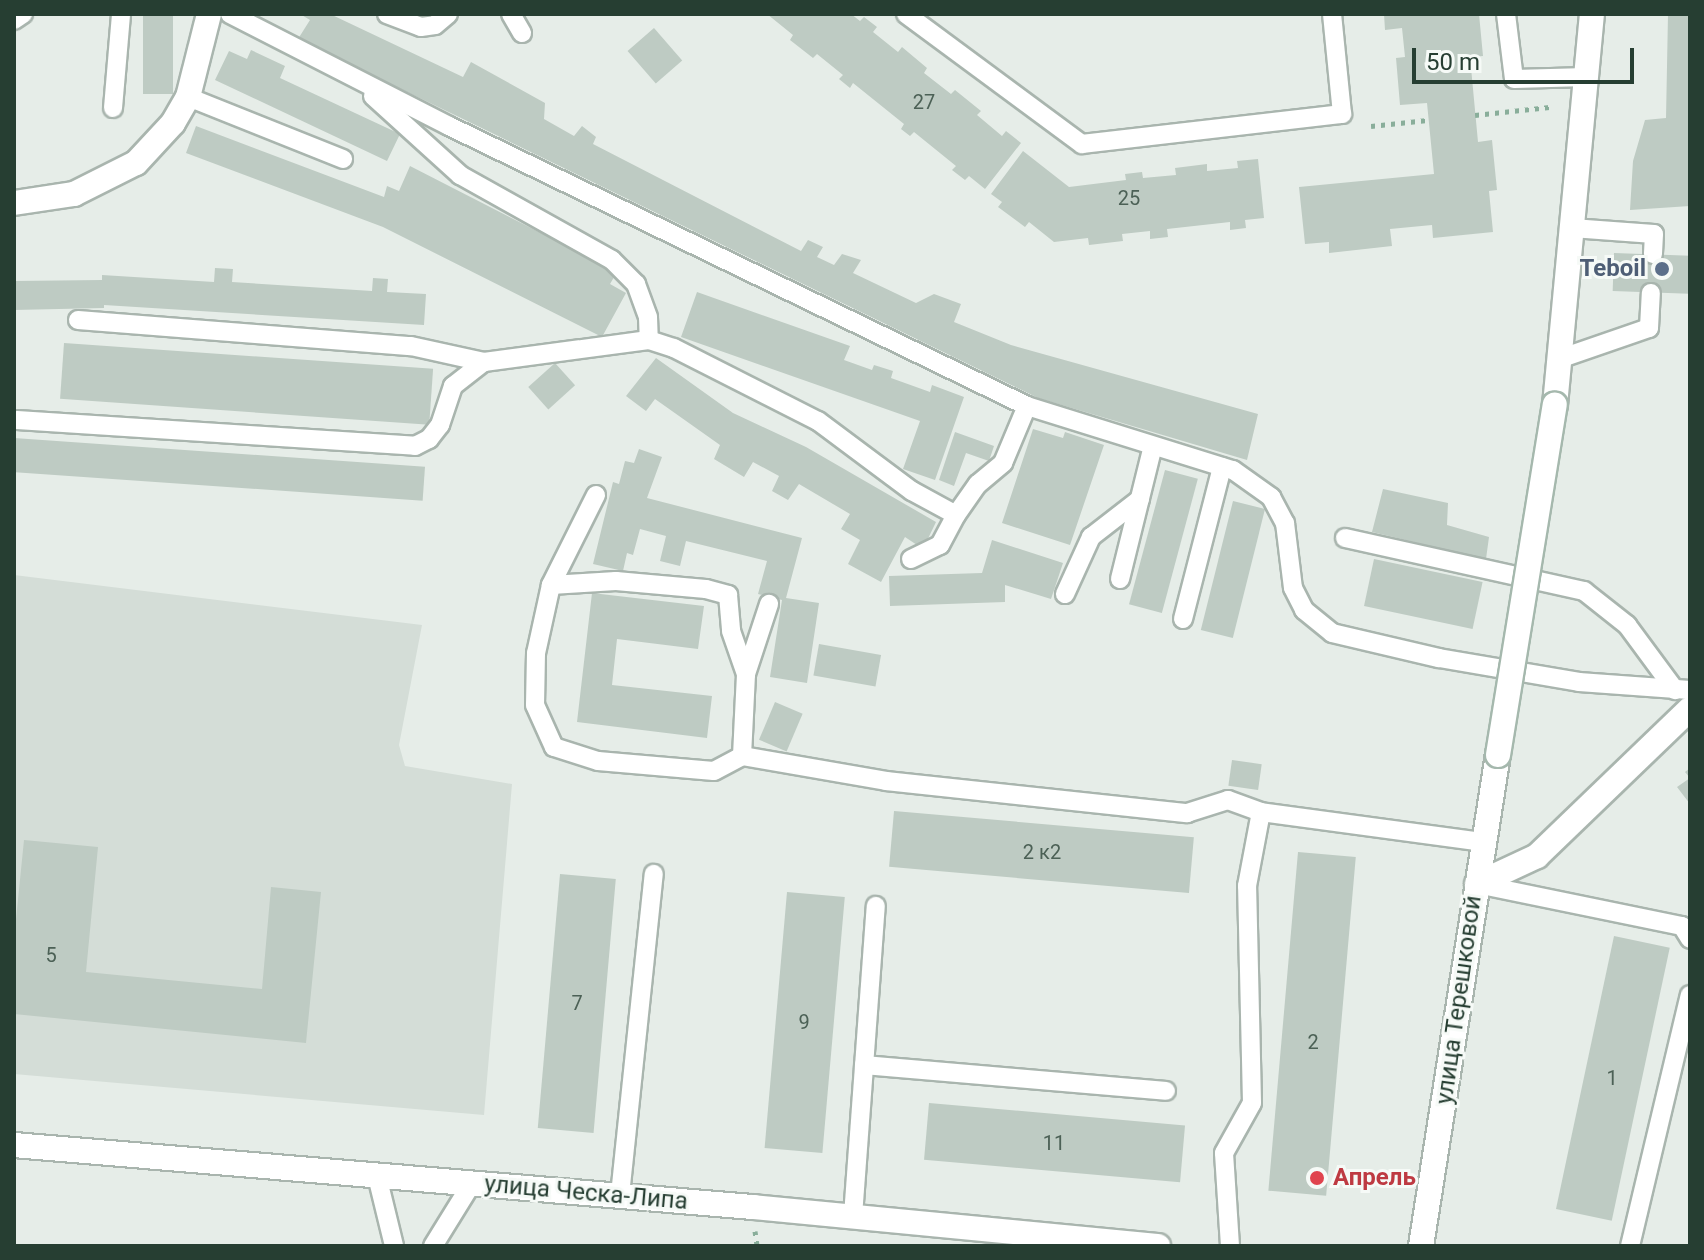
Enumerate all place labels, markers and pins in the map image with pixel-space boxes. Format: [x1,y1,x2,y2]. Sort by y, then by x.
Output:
place label: Teboil [1579,255,1646,283]
marker: Teboil [1653,260,1671,278]
place label: Апрель [1333,1164,1416,1192]
marker: Апрель [1308,1169,1326,1187]

